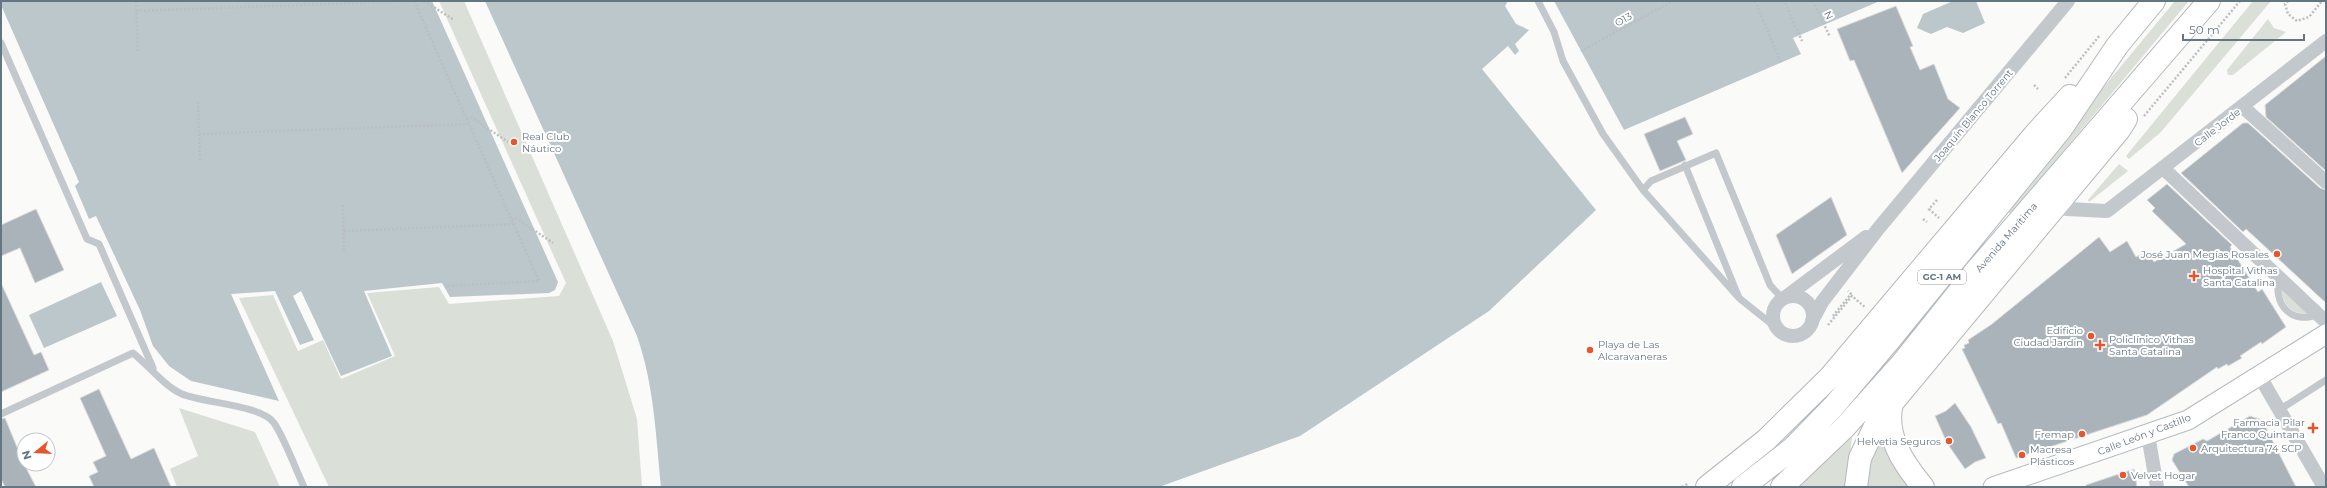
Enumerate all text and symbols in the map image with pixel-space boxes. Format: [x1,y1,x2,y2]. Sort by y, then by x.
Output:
street label: O13 [1612,9,1634,29]
street label: N [1821,9,1836,22]
scale bar [2183,16,2304,42]
text: 50 m [2189,22,2220,37]
street label: Joaquín Blanco Torrent [1930,67,2016,165]
street label: Calle Jorde [2192,105,2243,149]
place label: Real Club Náutico [522,130,570,155]
marker: Real Club Náutico [509,137,519,147]
street label: Avenida Marítima [1973,200,2040,275]
place label: José Juan Megías Rosales [2140,248,2269,261]
marker: José Juan Megías Rosales [2272,249,2282,259]
place label: Hospital Vithas Santa Catalina [2203,264,2278,289]
road number: GC-1 AM [1918,270,1966,284]
marker: Hospital Vithas Santa Catalina [2188,270,2200,282]
place label: Edificio Ciudad Jardin [2013,324,2083,349]
marker: Edificio Ciudad Jardin [2086,331,2096,341]
place label: Policlínico Vithas Santa Catalina [2109,333,2194,358]
place label: Playa de Las Alcaravaneras [1598,338,1667,363]
marker: Policlínico Vithas Santa Catalina [2094,339,2106,351]
marker: Playa de Las Alcaravaneras [1585,345,1595,355]
street label: Calle León y Castillo [2096,411,2193,458]
place label: Farmacia Pilar Franco Quintana [2221,416,2305,441]
marker: Farmacia Pilar Franco Quintana [2308,423,2318,433]
place label: Fremap [2035,428,2074,441]
marker: Fremap [2077,429,2087,439]
north arrow [16,432,56,472]
place label: Helvetia Seguros [1857,435,1941,448]
marker: Helvetia Seguros [1944,436,1954,446]
place label: Arquitectura 74 SCP [2201,442,2302,455]
place label: Macresa Plásticos [2030,443,2074,468]
marker: Arquitectura 74 SCP [2188,443,2198,453]
text: N [18,449,35,461]
marker: Macresa Plásticos [2017,450,2027,460]
place label: Velvet Hogar [2131,469,2195,482]
marker: Velvet Hogar [2118,470,2128,480]

